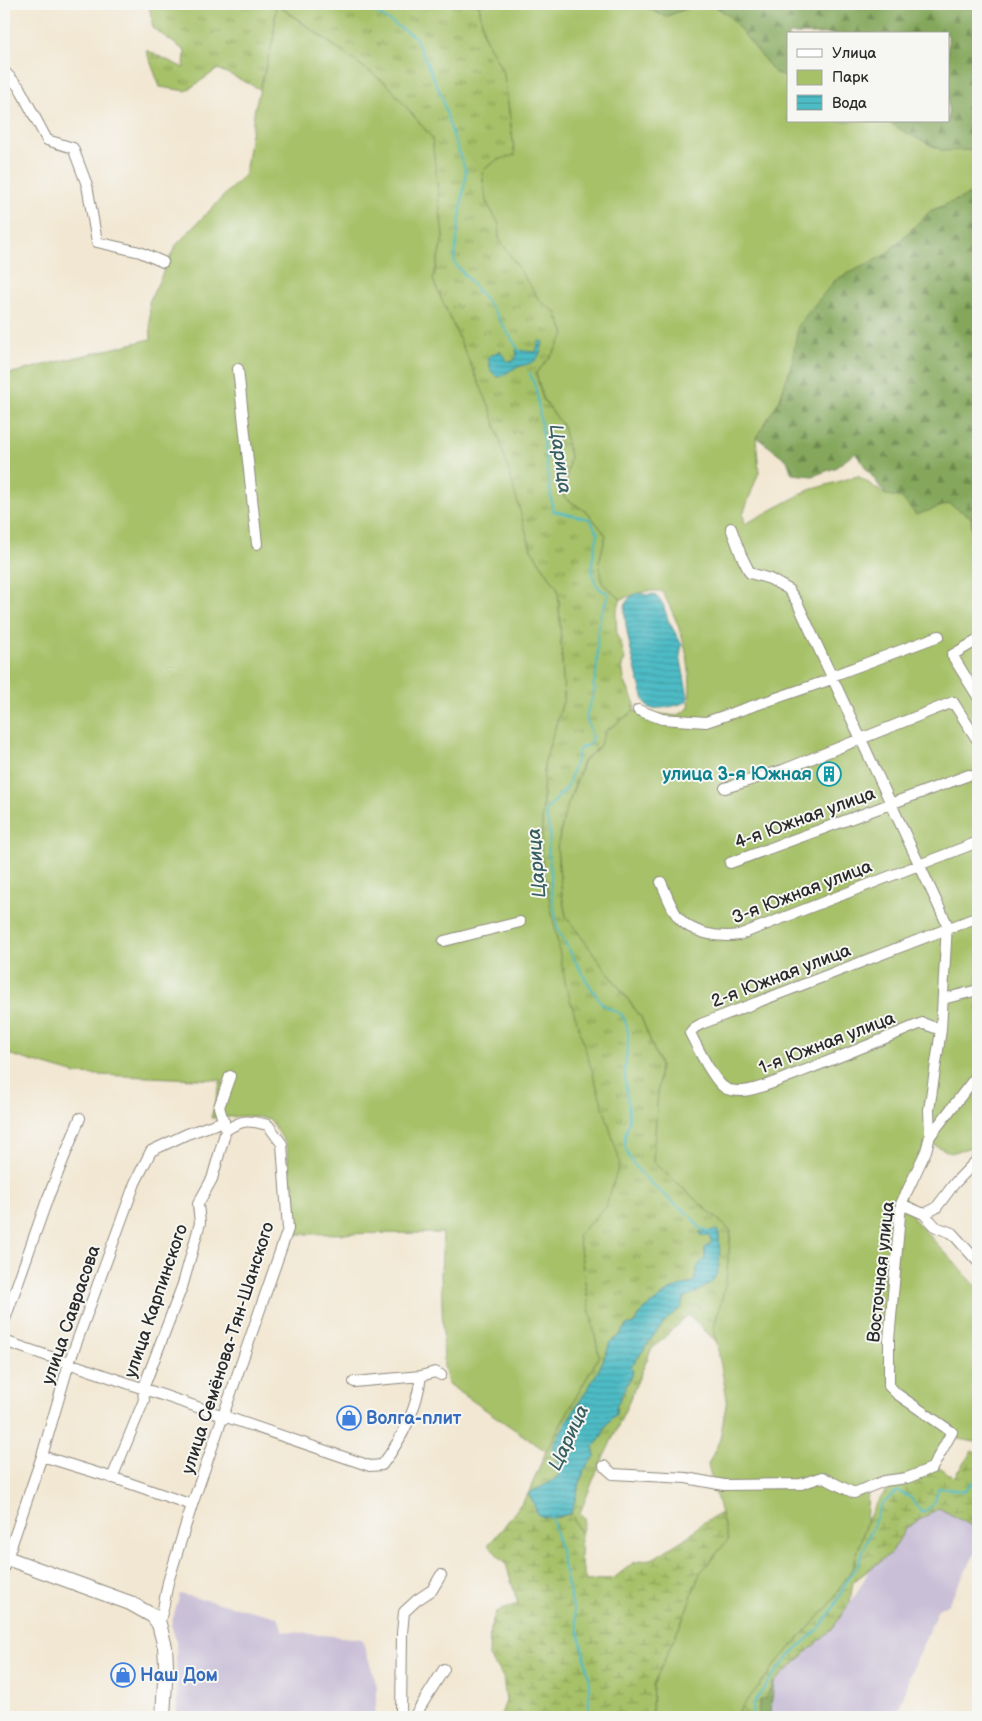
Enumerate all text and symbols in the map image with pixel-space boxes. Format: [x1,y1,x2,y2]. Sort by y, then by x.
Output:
legend [787,32,950,122]
text: Улица [832,44,877,63]
text: Парк [832,68,869,87]
text: Вода [832,94,867,113]
water label: Царица [544,423,576,495]
building icon: улица 3-я Южная [816,761,842,787]
place label: улица 3-я Южная [662,764,812,785]
street label: 4-я Южная улица [732,783,879,853]
water label: Царица [523,827,551,899]
street label: 3-я Южная улица [729,856,875,928]
street label: 2-я Южная улица [708,940,854,1012]
street label: 1-я Южная улица [756,1007,898,1079]
street label: Восточная улица [863,1200,899,1344]
street label: улица Семёнова-Тян-Шанского [177,1219,279,1477]
street label: улица Карпинского [120,1221,192,1381]
street label: улица Саврасова [37,1242,105,1387]
water label: Царица [544,1402,594,1474]
shop icon: Волга-плит [336,1405,362,1431]
place label: Волга-плит [366,1408,462,1429]
shop icon: Наш Дом [110,1662,136,1688]
place label: Наш Дом [140,1665,218,1686]

